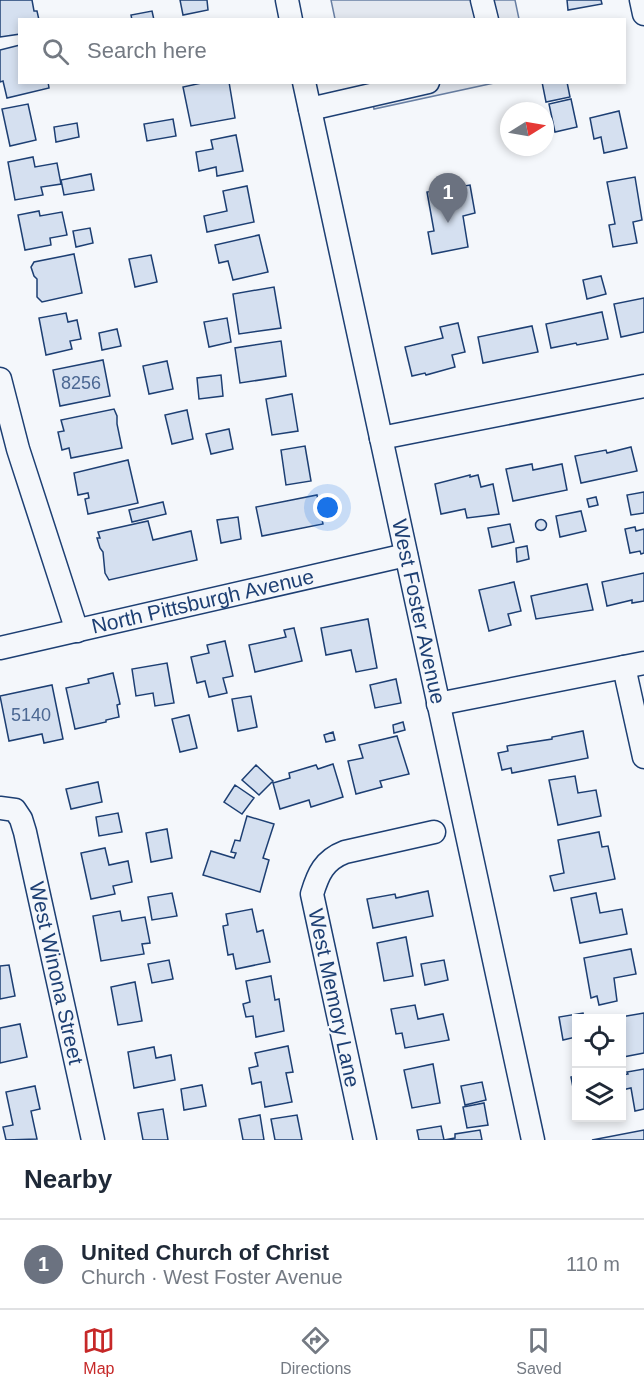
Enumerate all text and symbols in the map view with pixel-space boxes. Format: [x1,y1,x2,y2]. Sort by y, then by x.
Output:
search box [18,18,626,84]
icon: search [39,35,72,68]
text: Search here [87,38,207,63]
north arrow [500,102,554,156]
pin: 1 [428,174,468,223]
house number: 8256 [61,373,101,393]
your location [313,493,342,522]
street label: West Foster Avenue [388,517,450,706]
street label: North Pittsburgh Avenue [89,564,316,638]
house number: 5140 [11,705,51,725]
street label: West Winona Street [25,879,88,1067]
street label: West Memory Lane [304,907,365,1089]
map controls [572,1014,626,1122]
button: locate [572,1014,626,1068]
button: layers [572,1068,626,1122]
text: Nearby [24,1164,112,1194]
text: United Church of Christ [81,1240,329,1265]
text: 1 [38,1253,49,1275]
text: 110 m [566,1253,620,1275]
text: Church · West Foster Avenue [81,1266,343,1288]
tab: Map [82,1324,115,1378]
tab: Directions [280,1324,351,1378]
tab: Saved [516,1324,562,1378]

